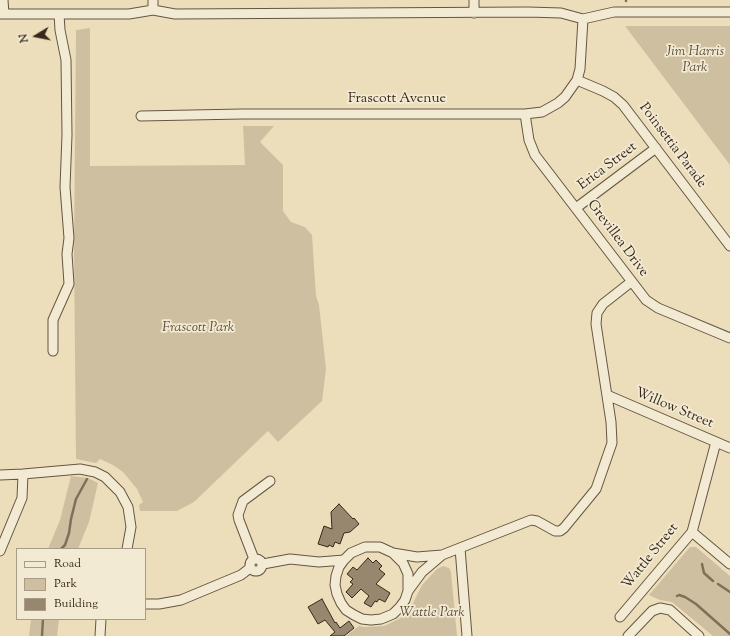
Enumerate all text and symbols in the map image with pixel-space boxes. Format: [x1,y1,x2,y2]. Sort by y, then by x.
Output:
north arrow [16,16,56,56]
text: N [16,32,33,44]
park label: Jim Harris Park [666,45,724,78]
street label: Frascott Avenue [348,92,446,108]
street label: Poinsettia Parade [635,100,709,192]
street label: Erica Street [575,139,641,195]
street label: Grevillea Drive [583,197,651,281]
park label: Frascott Park [162,321,234,337]
street label: Willow Street [632,385,716,433]
street label: Wattle Street [619,521,683,593]
legend [16,548,146,620]
text: Road [54,555,81,573]
text: Park [54,575,77,593]
text: Building [54,595,98,613]
park label: Wattle Park [399,606,465,622]

